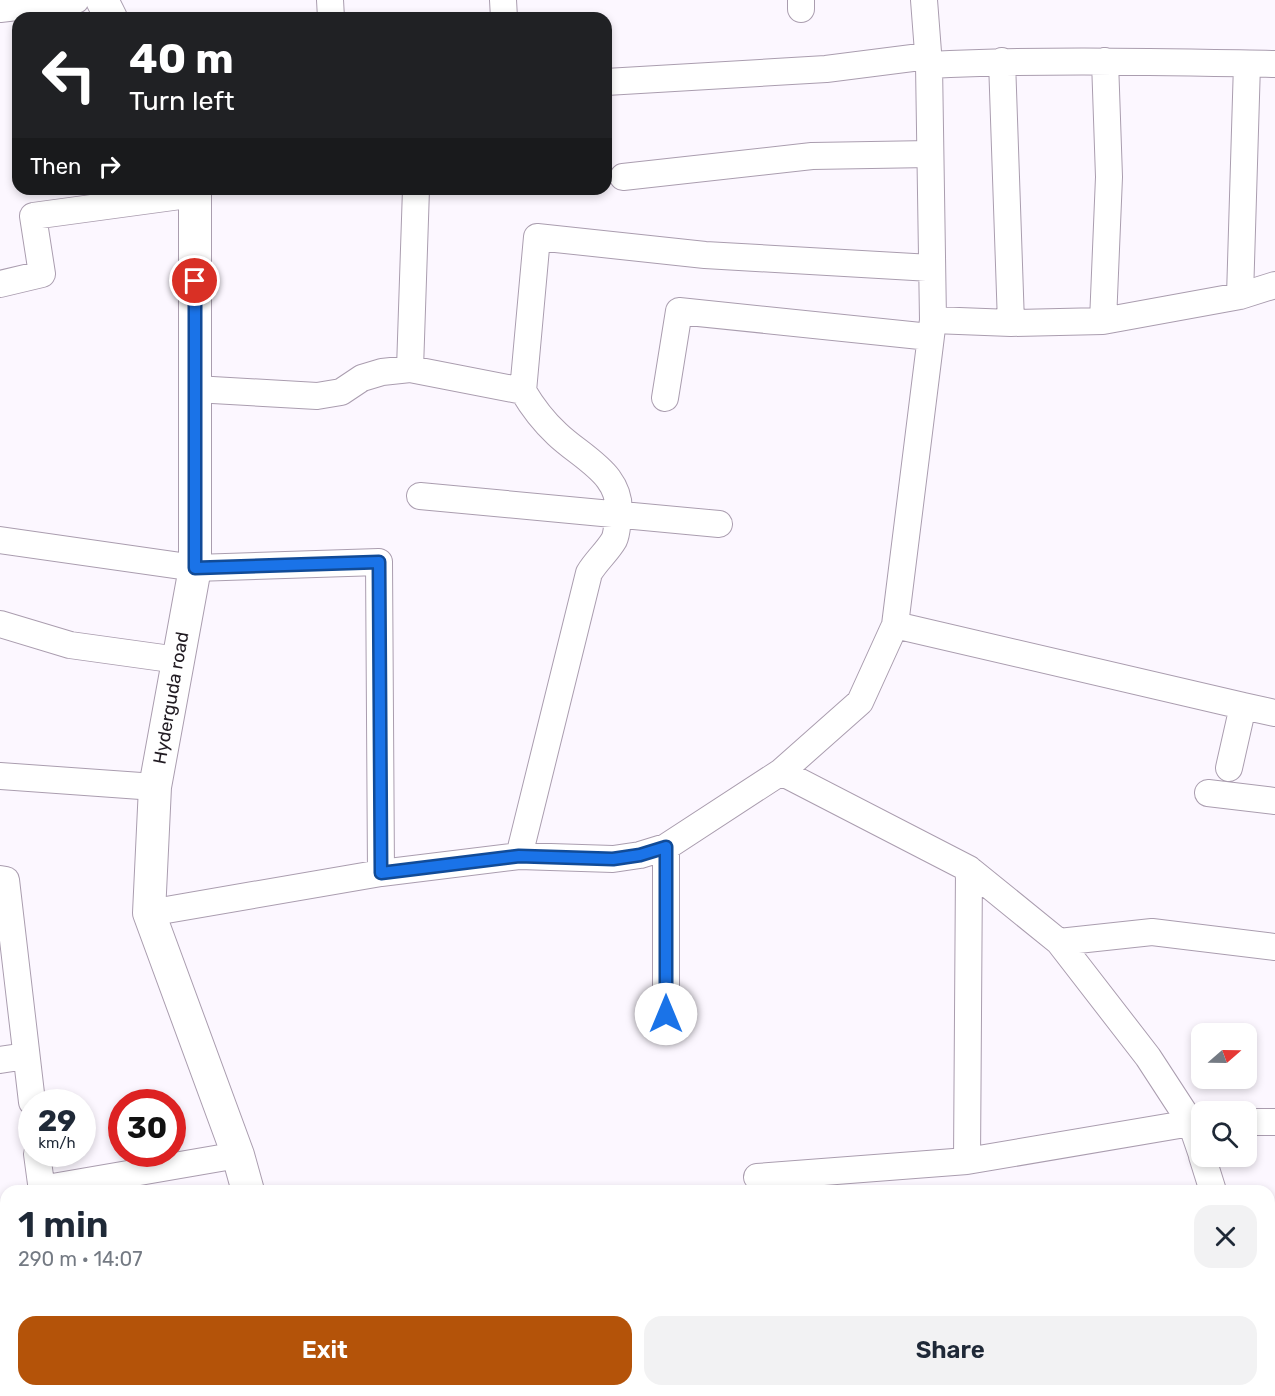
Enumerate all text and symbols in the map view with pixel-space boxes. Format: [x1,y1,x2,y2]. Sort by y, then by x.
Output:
text: 40 m [129,34,234,84]
icon: left [30,36,108,114]
text: Turn left [129,85,234,117]
icon: right [93,150,126,183]
text: Then [30,153,81,180]
pin [169,255,220,306]
icon: arrive [178,264,211,297]
street label: Hyderguda road [149,630,193,766]
position arrow [634,982,698,1046]
north arrow [1191,1023,1257,1089]
map controls [1191,1023,1257,1167]
speed limit sign: 30 [108,1089,186,1167]
button: search [1191,1101,1257,1167]
text: 29 [38,1103,76,1139]
text: km/h [38,1134,76,1152]
text: 1 min [18,1203,109,1246]
button: close [1194,1205,1257,1268]
text: 290 m · 14:07 [18,1247,142,1271]
button: Exit [18,1316,632,1385]
button: Share [644,1316,1257,1385]

